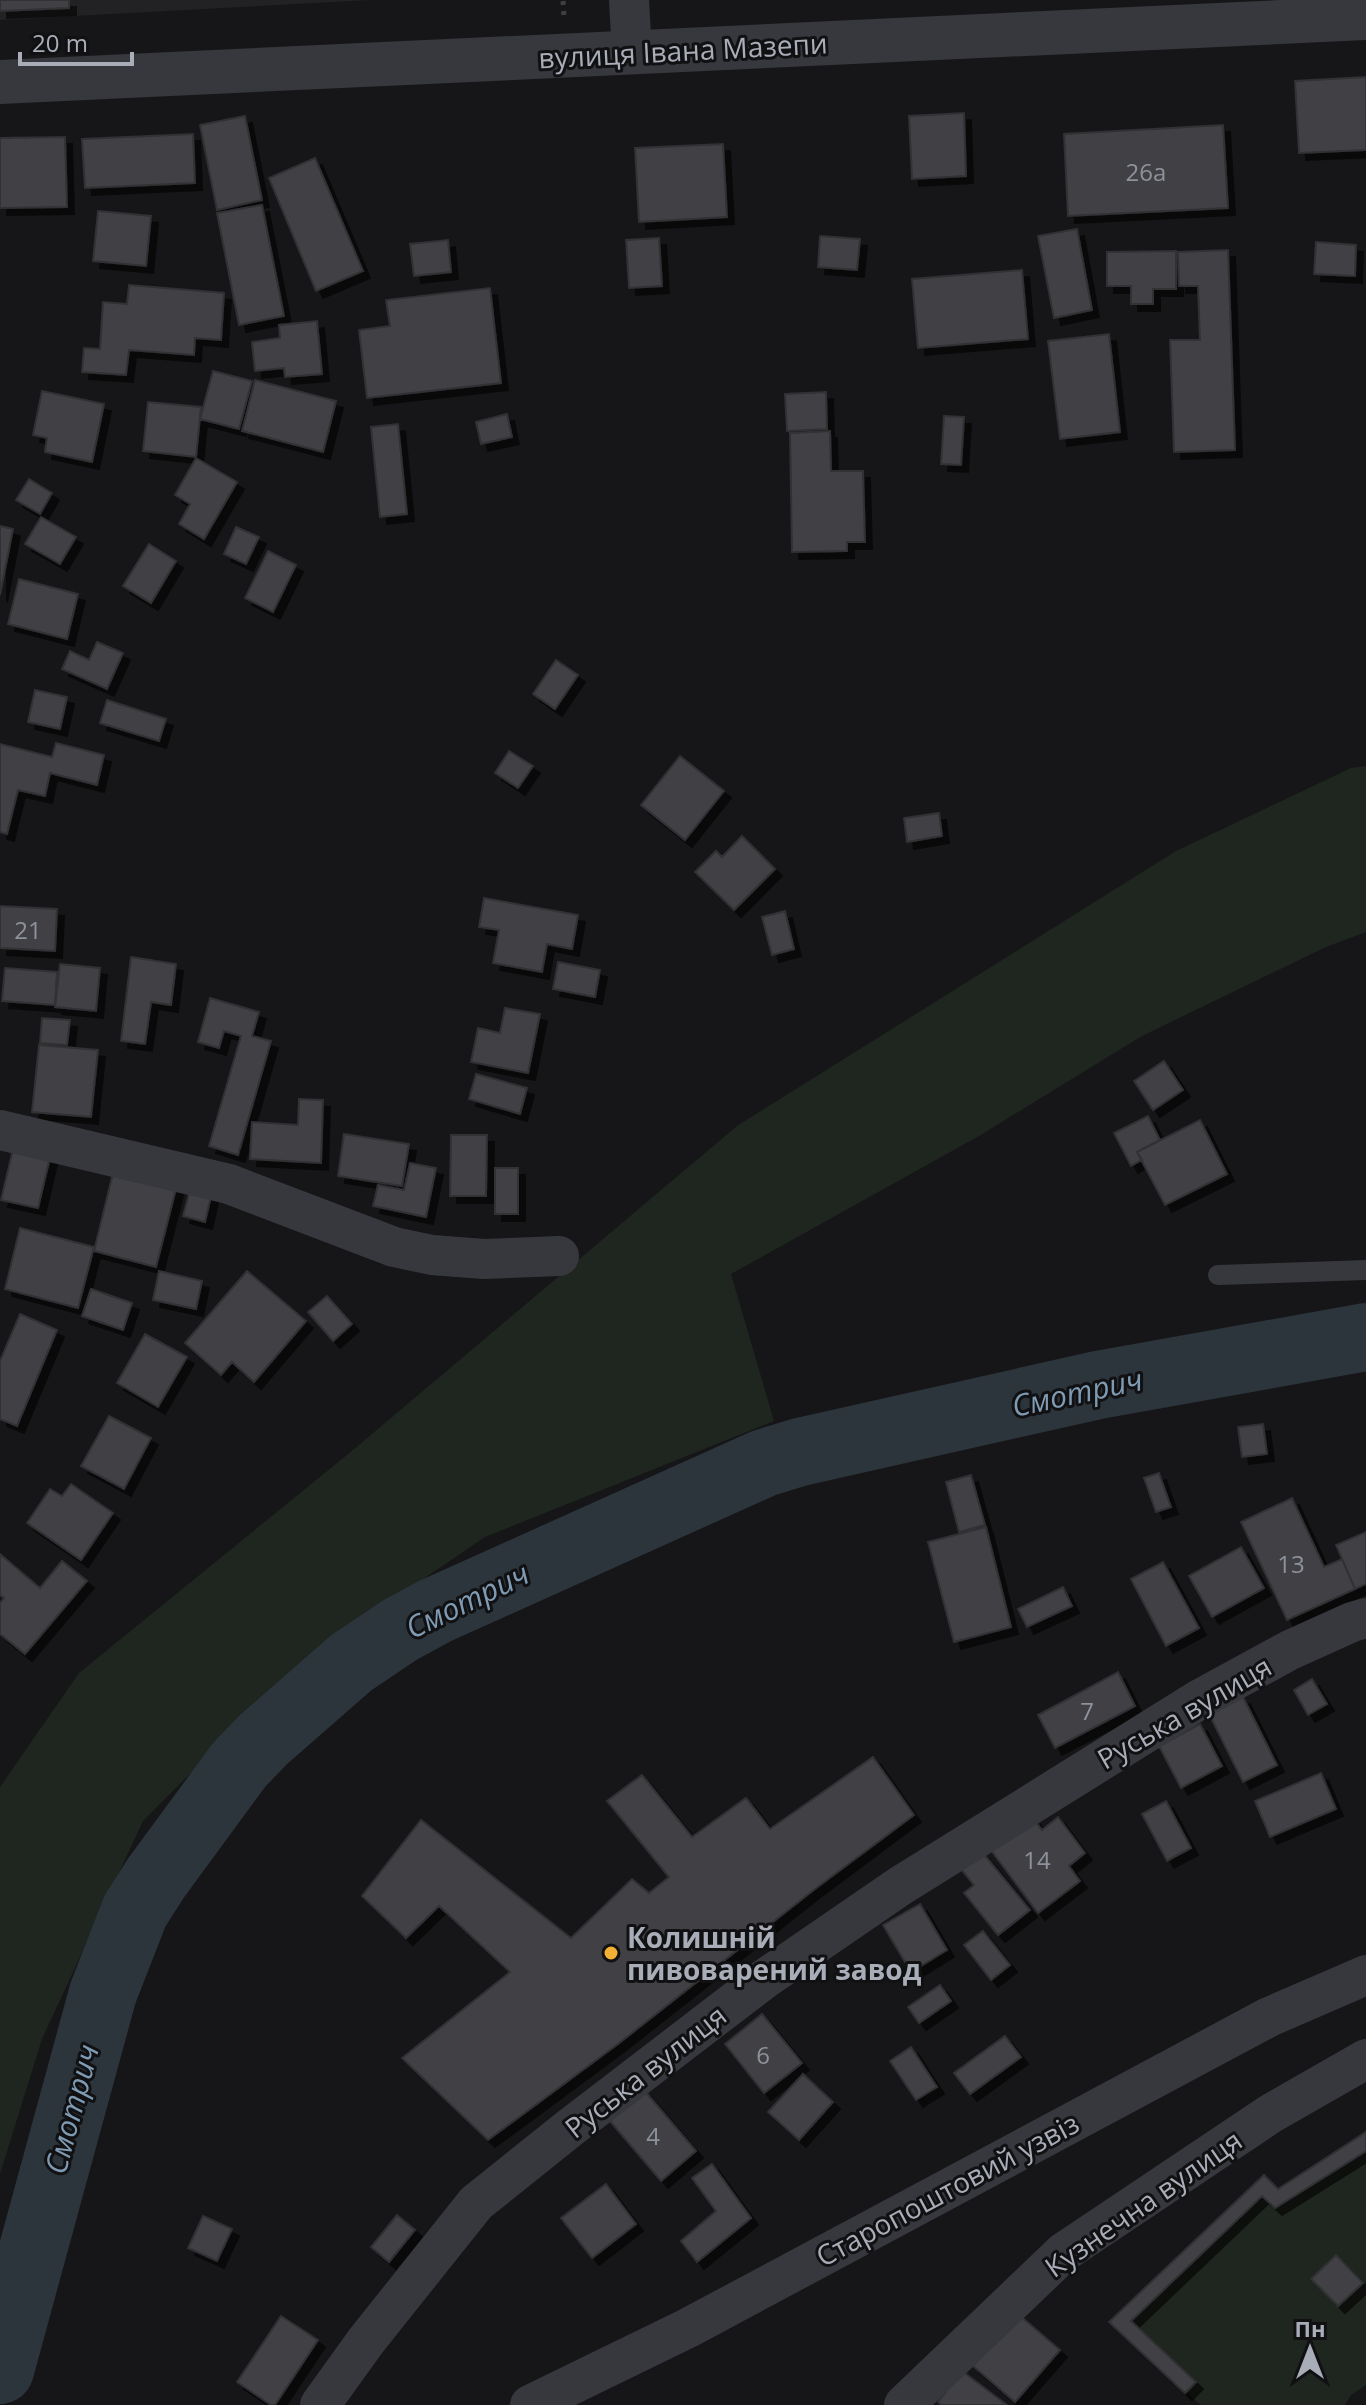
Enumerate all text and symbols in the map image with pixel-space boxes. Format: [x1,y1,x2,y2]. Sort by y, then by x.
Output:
scale bar [20,16,132,66]
street label: вулиця Івана Мазепи [538,23,828,77]
text: 20 m [32,26,88,59]
house number: 26а [1126,155,1166,188]
house number: 21 [14,913,42,946]
water label: Смотрич [1008,1358,1146,1426]
house number: 13 [1277,1547,1305,1580]
water label: Смотрич [398,1552,536,1648]
street label: Руська вулиця [1090,1647,1278,1777]
house number: 7 [1080,1694,1094,1727]
house number: 14 [1023,1843,1051,1876]
place label: Колишній пивоварений завод [627,1918,922,1988]
marker: Колишній пивоварений завод [602,1944,620,1962]
street label: Руська вулиця [556,1996,734,2146]
house number: 6 [756,2038,770,2071]
water label: Смотрич [34,2040,108,2178]
street label: Старопоштовий узвіз [809,2104,1085,2274]
house number: 4 [646,2119,660,2152]
street label: Кузнечна вулиця [1037,2121,1249,2285]
north arrow [1270,2309,1350,2389]
text: Пн [1295,2313,1325,2343]

